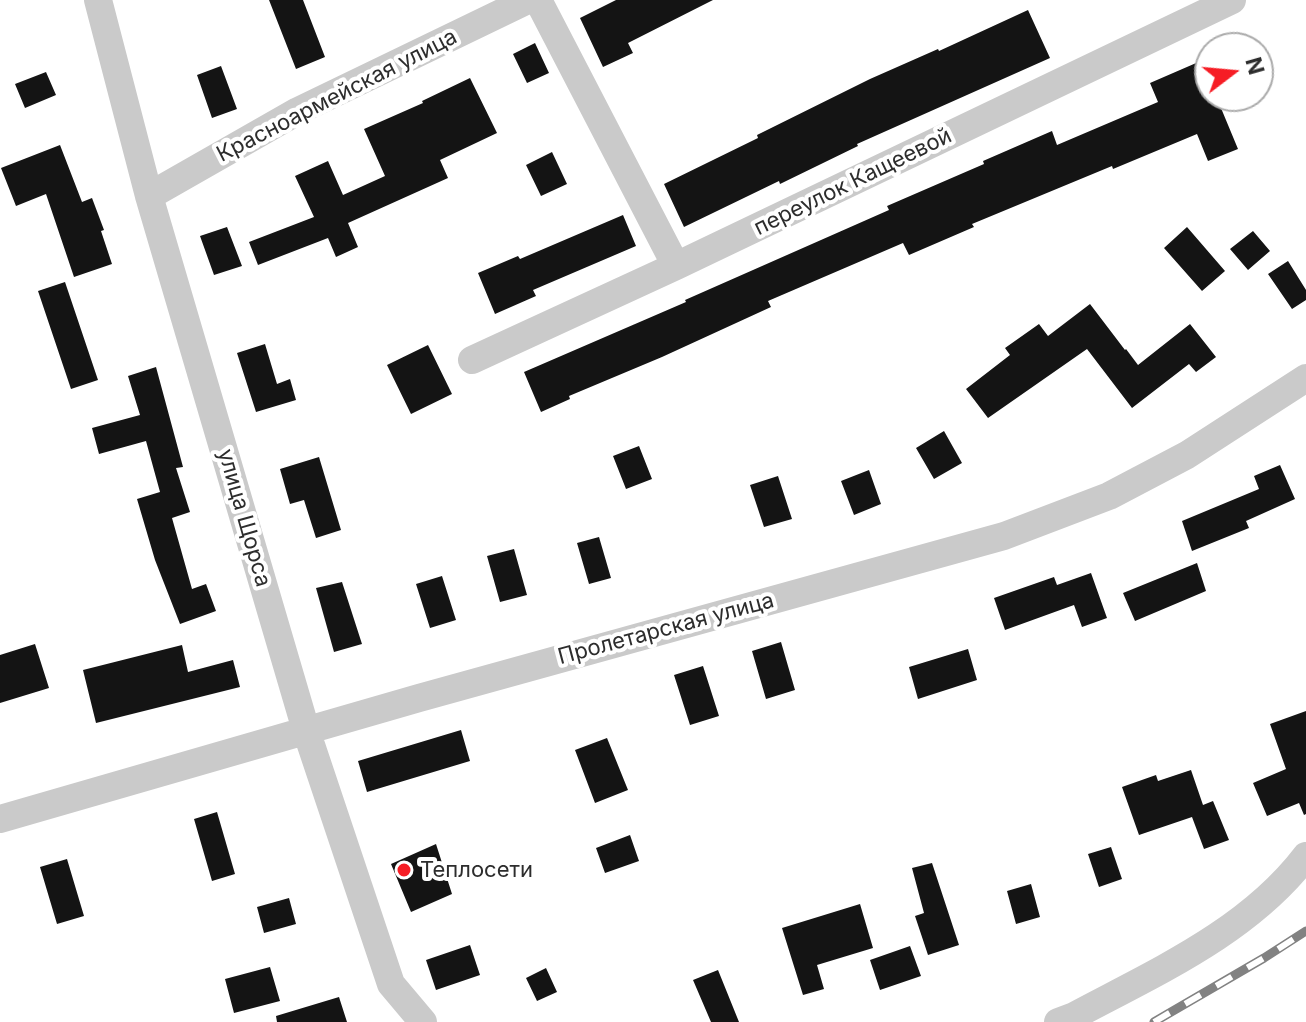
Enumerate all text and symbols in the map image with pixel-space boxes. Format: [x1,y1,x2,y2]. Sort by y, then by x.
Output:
street label: Красноармейская улица [212,24,462,168]
north arrow [1194,32,1274,112]
text: N [1240,54,1270,78]
street label: переулок Кащеевой [750,123,956,241]
street label: улица Щорса [212,446,276,590]
street label: Пролетарская улица [555,587,777,671]
place label: Теплосети [420,857,533,883]
marker: Теплосети [395,861,413,879]

